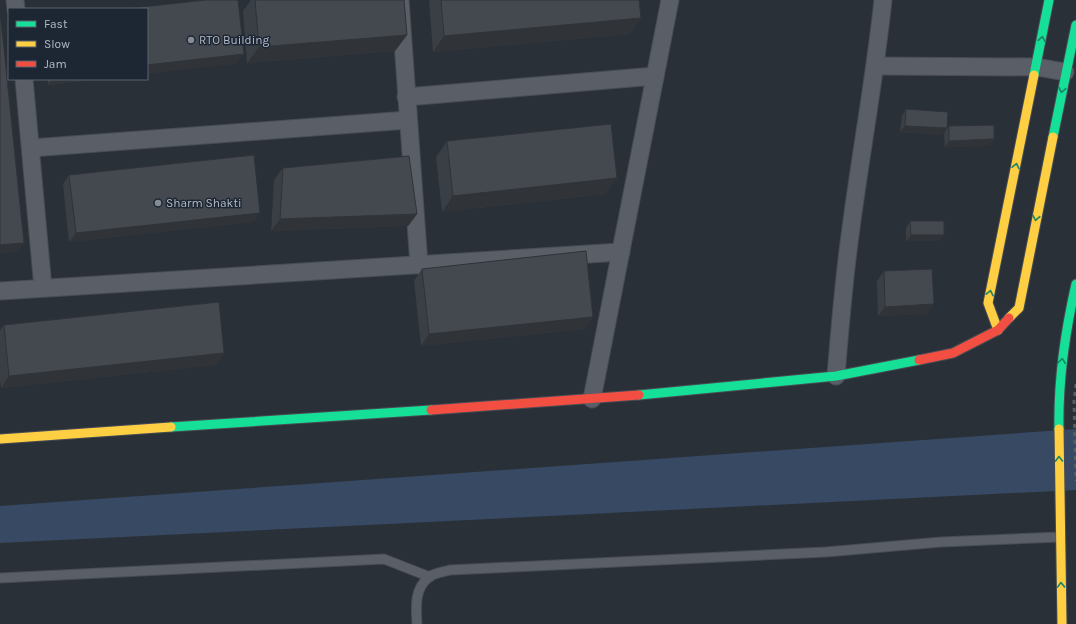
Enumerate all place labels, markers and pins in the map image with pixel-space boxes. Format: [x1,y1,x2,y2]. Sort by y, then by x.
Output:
place label: RTO Building [199,33,270,47]
marker: RTO Building [186,35,196,45]
place label: Sharm Shakti [166,196,241,210]
marker: Sharm Shakti [153,198,163,208]

